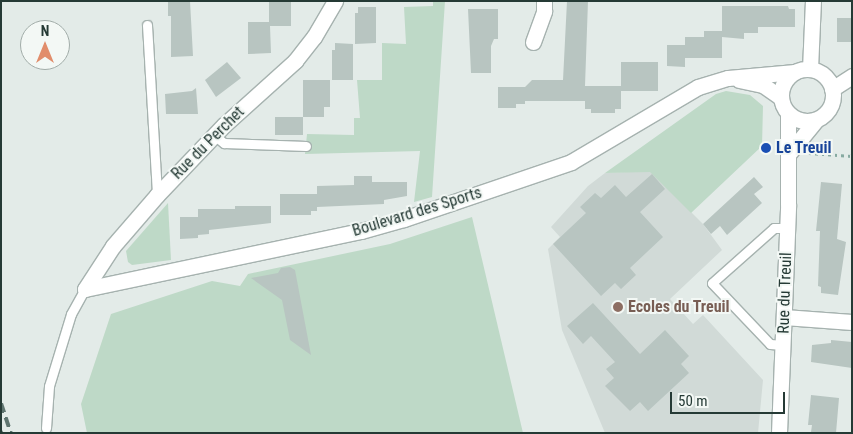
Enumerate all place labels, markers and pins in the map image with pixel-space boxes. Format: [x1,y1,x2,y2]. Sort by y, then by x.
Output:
place label: Le Treuil [776,138,832,158]
marker: Le Treuil [760,142,772,154]
place label: Ecoles du Treuil [628,297,730,317]
marker: Ecoles du Treuil [612,301,624,313]

